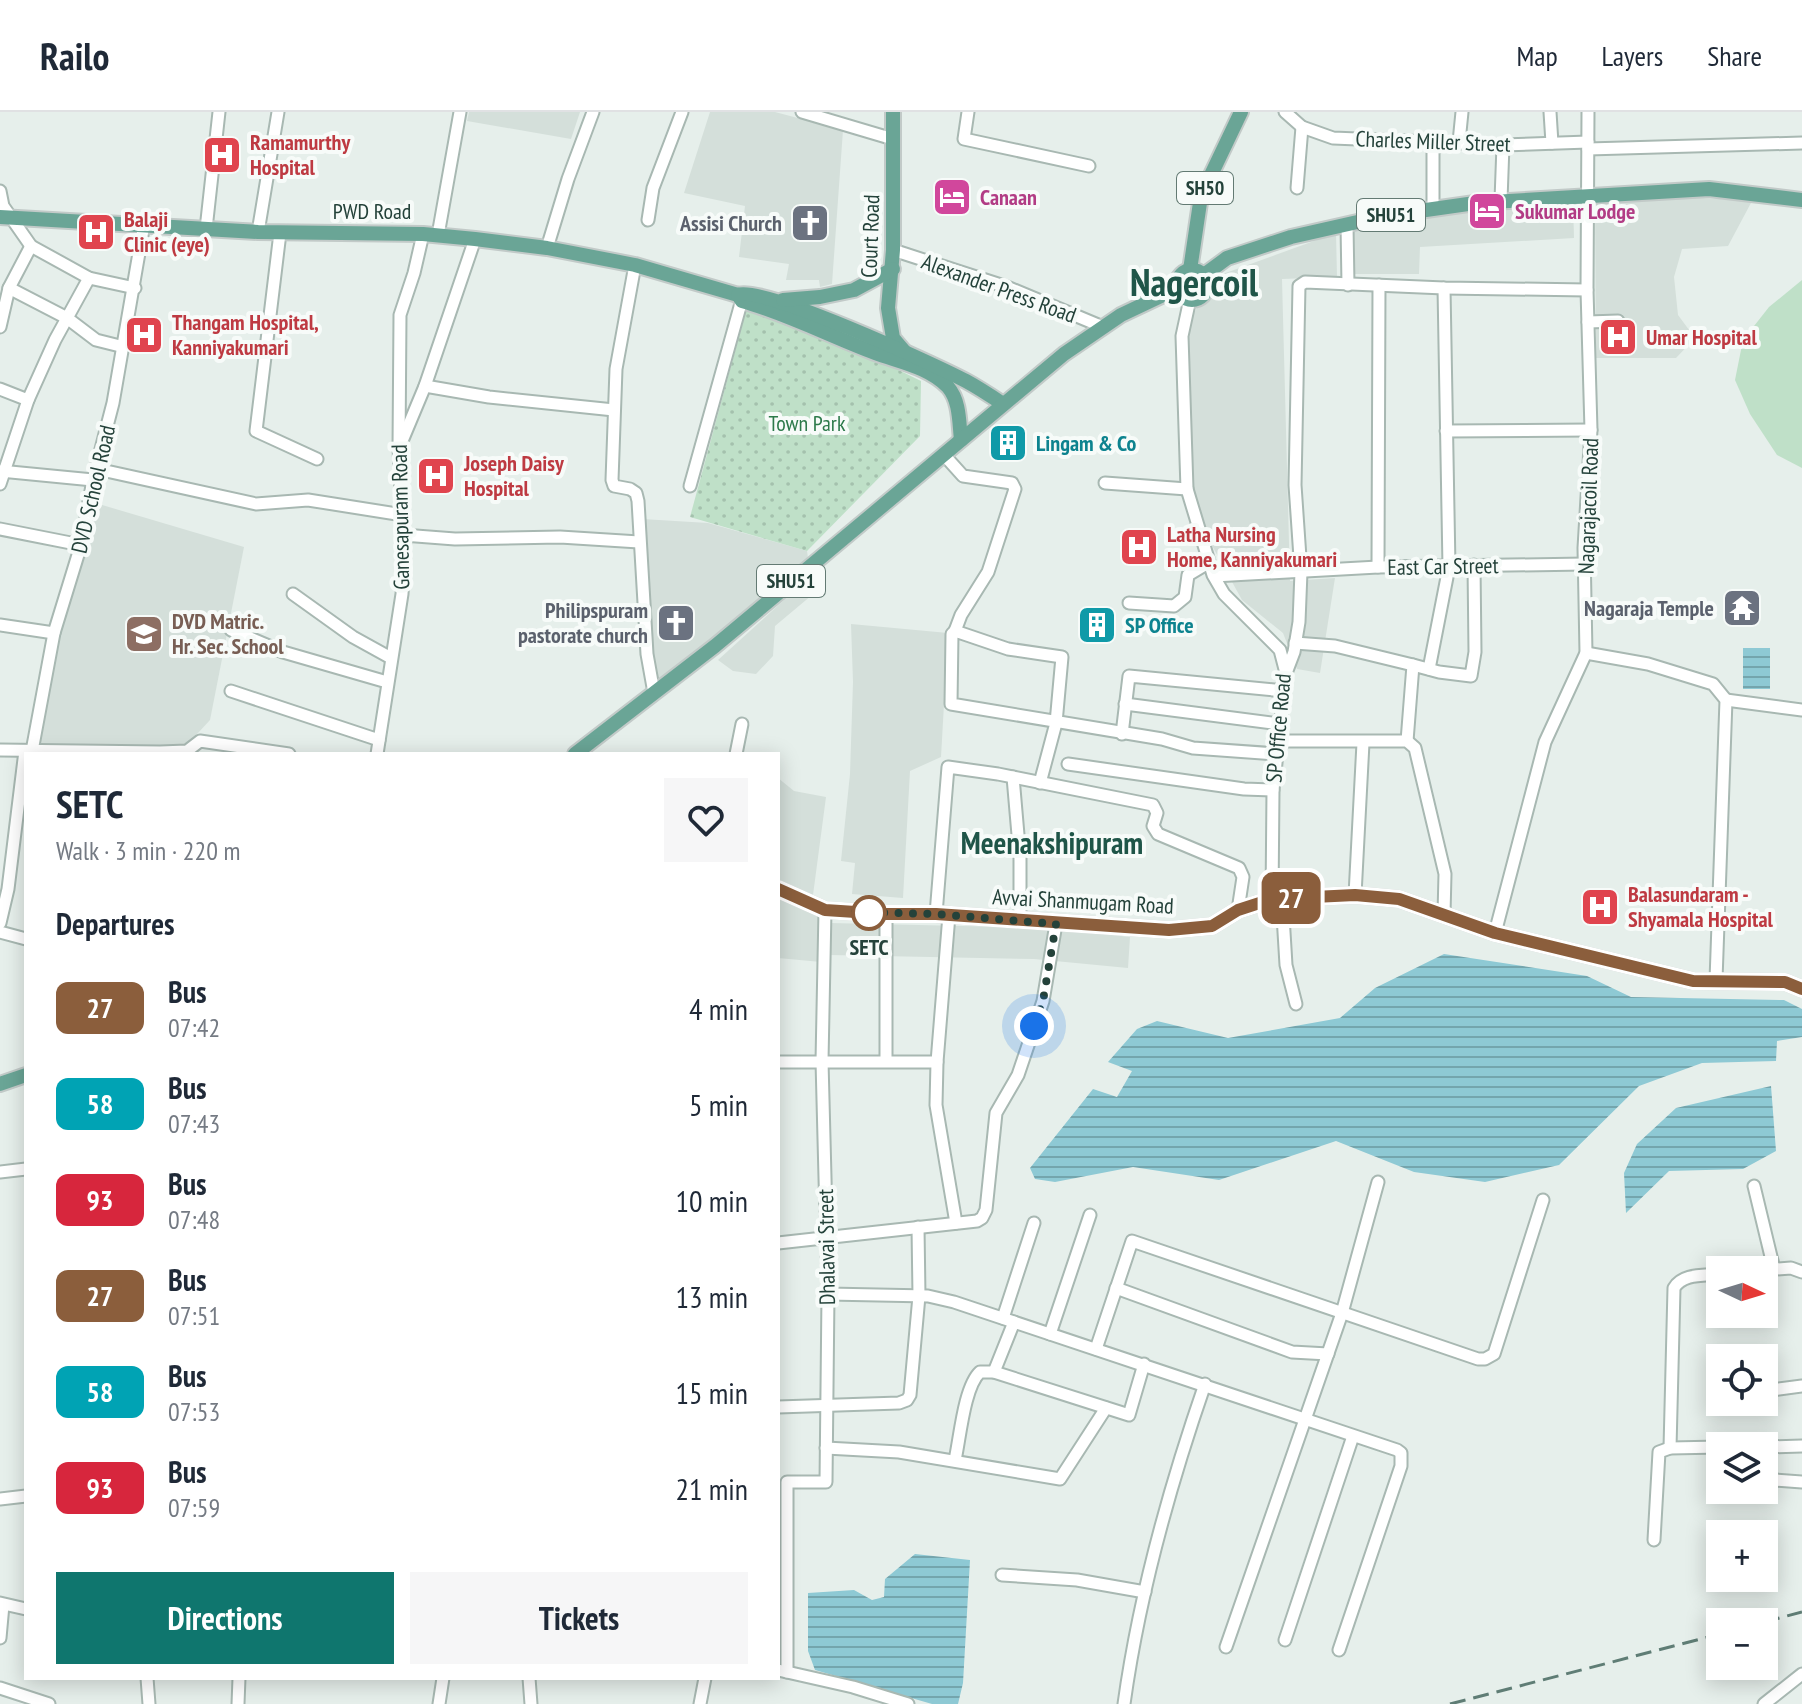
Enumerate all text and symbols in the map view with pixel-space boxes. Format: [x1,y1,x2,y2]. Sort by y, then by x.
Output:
text: Railo [40,31,110,80]
text: Map [1516,37,1558,74]
text: Layers [1602,37,1663,74]
text: Share [1707,37,1762,74]
street label: Charles Miller Street [1355,124,1511,158]
place label: Ramamurthy Hospital [250,128,351,181]
hospital icon: Ramamurthy Hospital [201,134,243,176]
road number: SH50 [1177,172,1233,204]
hotel icon: Canaan [931,176,973,218]
place label: Canaan [980,183,1037,211]
hotel icon: Sukumar Lodge [1466,190,1508,232]
street label: Court Road [855,194,885,278]
street label: PWD Road [333,197,411,225]
place label: Sukumar Lodge [1515,197,1635,225]
road number: SHU51 [1357,199,1425,231]
church icon: Assisi Church [789,202,831,244]
place label: Balaji Clinic (eye) [124,205,210,258]
place label: Assisi Church [679,209,782,237]
hospital icon: Balaji Clinic (eye) [75,211,117,253]
street label: Alexander Press Road [918,247,1080,329]
district label: Nagercoil [1130,257,1259,306]
place label: Thangam Hospital, Kanniyakumari [172,308,319,361]
hospital icon: Thangam Hospital, Kanniyakumari [123,314,165,356]
hospital icon: Umar Hospital [1597,316,1639,358]
place label: Umar Hospital [1646,323,1757,351]
park label: Town Park [769,409,846,437]
street label: DVD School Road [65,422,121,556]
building icon: Lingam & Co [987,422,1029,464]
place label: Lingam & Co [1036,429,1137,457]
street label: Nagarajacoil Road [1572,437,1604,575]
street label: Ganesapuram Road [385,444,415,590]
place label: Joseph Daisy Hospital [463,449,565,502]
hospital icon: Joseph Daisy Hospital [415,455,457,497]
place label: Latha Nursing Home, Kanniyakumari [1167,520,1337,573]
hospital icon: Latha Nursing Home, Kanniyakumari [1118,526,1160,568]
street label: East Car Street [1387,551,1499,581]
road number: SHU51 [757,565,825,597]
temple icon: Nagaraja Temple [1721,587,1763,629]
place label: Nagaraja Temple [1584,594,1714,622]
place label: Philipspuram pastorate church [518,596,648,649]
church icon: Philipspuram pastorate church [655,602,697,644]
building icon: SP Office [1076,604,1118,646]
place label: DVD Matric. Hr. Sec. School [172,607,284,660]
place label: SP Office [1125,611,1194,639]
school or university icon: DVD Matric. Hr. Sec. School [123,613,165,655]
street label: SP Office Road [1259,672,1297,784]
button: heart [664,778,748,862]
text: SETC [56,779,123,828]
district label: Meenakshipuram [961,823,1143,862]
text: Walk · 3 min · 220 m [56,834,240,867]
line badge: 27 [1255,872,1327,924]
text: 27 [1278,879,1304,916]
place label: Balasundaram - Shyamala Hospital [1628,880,1774,933]
street label: Avvai Shanmugam Road [992,882,1174,920]
hospital icon: Balasundaram - Shyamala Hospital [1579,886,1621,928]
marker: SETC [852,896,886,930]
text: Departures [56,904,174,943]
place label: SETC [850,933,888,961]
text: Bus [168,972,207,1011]
text: 27 [87,989,113,1026]
text: 4 min [689,989,748,1028]
your location [1014,1006,1054,1046]
text: 07:42 [168,1011,220,1044]
text: Bus [168,1068,207,1107]
text: 58 [87,1085,113,1122]
text: 5 min [689,1085,748,1124]
text: 07:43 [168,1107,220,1140]
text: Bus [168,1164,207,1203]
text: 93 [87,1181,113,1218]
text: 10 min [675,1181,748,1220]
street label: Dhalavai Street [811,1189,841,1305]
text: 07:48 [168,1203,220,1236]
north arrow [1706,1256,1778,1328]
map controls [1706,1256,1778,1680]
text: Bus [168,1260,207,1299]
text: 27 [87,1277,113,1314]
text: 13 min [675,1277,748,1316]
text: 07:51 [168,1299,220,1332]
button: locate [1706,1344,1778,1416]
text: Bus [168,1356,207,1395]
text: 58 [87,1373,113,1410]
text: 15 min [675,1373,748,1412]
text: 07:53 [168,1395,220,1428]
button: layers [1706,1432,1778,1504]
text: Bus [168,1452,207,1491]
text: 93 [87,1469,113,1506]
text: 21 min [675,1469,748,1508]
text: 07:59 [168,1491,220,1524]
button: + [1706,1520,1778,1592]
button: Directions [56,1572,394,1664]
button: Tickets [410,1572,748,1664]
button: − [1706,1608,1778,1680]

